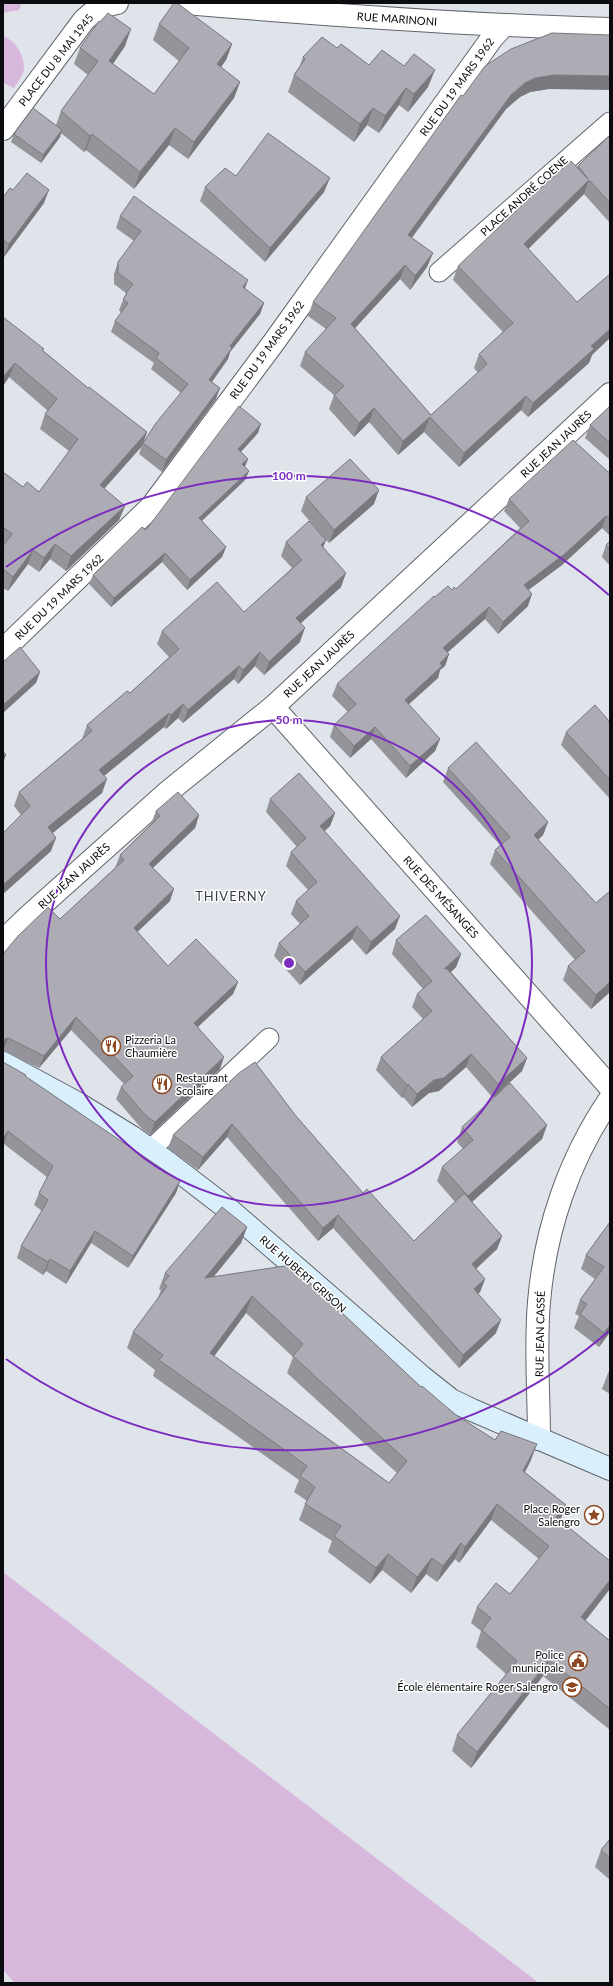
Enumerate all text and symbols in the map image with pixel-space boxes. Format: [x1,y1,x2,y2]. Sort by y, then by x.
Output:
street label: RUE MARINONI [356,9,438,28]
street label: PLACE DU 8 MAI 1945 [16,11,96,108]
street label: RUE DU 19 MARS 1962 [417,35,496,138]
street label: PLACE ANDRÉ COENE [477,153,570,238]
street label: RUE DU 19 MARS 1962 [227,298,306,401]
street label: RUE JEAN JAURÈS [517,407,594,480]
text: 100 m [272,468,306,483]
street label: RUE DU 19 MARS 1962 [12,551,106,642]
street label: RUE JEAN JAURÈS [280,627,357,700]
text: 50 m [276,712,302,727]
street label: RUE JEAN JAURÈS [35,840,112,911]
street label: RUE DES MÉSANGES [401,853,482,940]
district label: THIVERNY [195,888,267,904]
centre of rings [282,956,296,970]
place label: Pizzeria La Chaumière [125,1033,177,1059]
restaurant icon: Pizzeria La Chaumière [100,1035,122,1057]
place label: Restaurant Scolaire [176,1071,228,1097]
restaurant icon: Restaurant Scolaire [151,1073,173,1095]
street label: RUE HUBERT GRISON [257,1232,349,1315]
street label: RUE JEAN CASSÉ [532,1291,547,1377]
place label: Place Roger Salengro [523,1502,580,1528]
place icon: Place Roger Salengro [583,1504,605,1526]
place label: Police municipale [512,1648,564,1674]
public building icon: Police municipale [567,1650,589,1672]
school or university icon: École élémentaire Roger Salengro [561,1676,583,1698]
place label: École élémentaire Roger Salengro [397,1680,558,1693]

